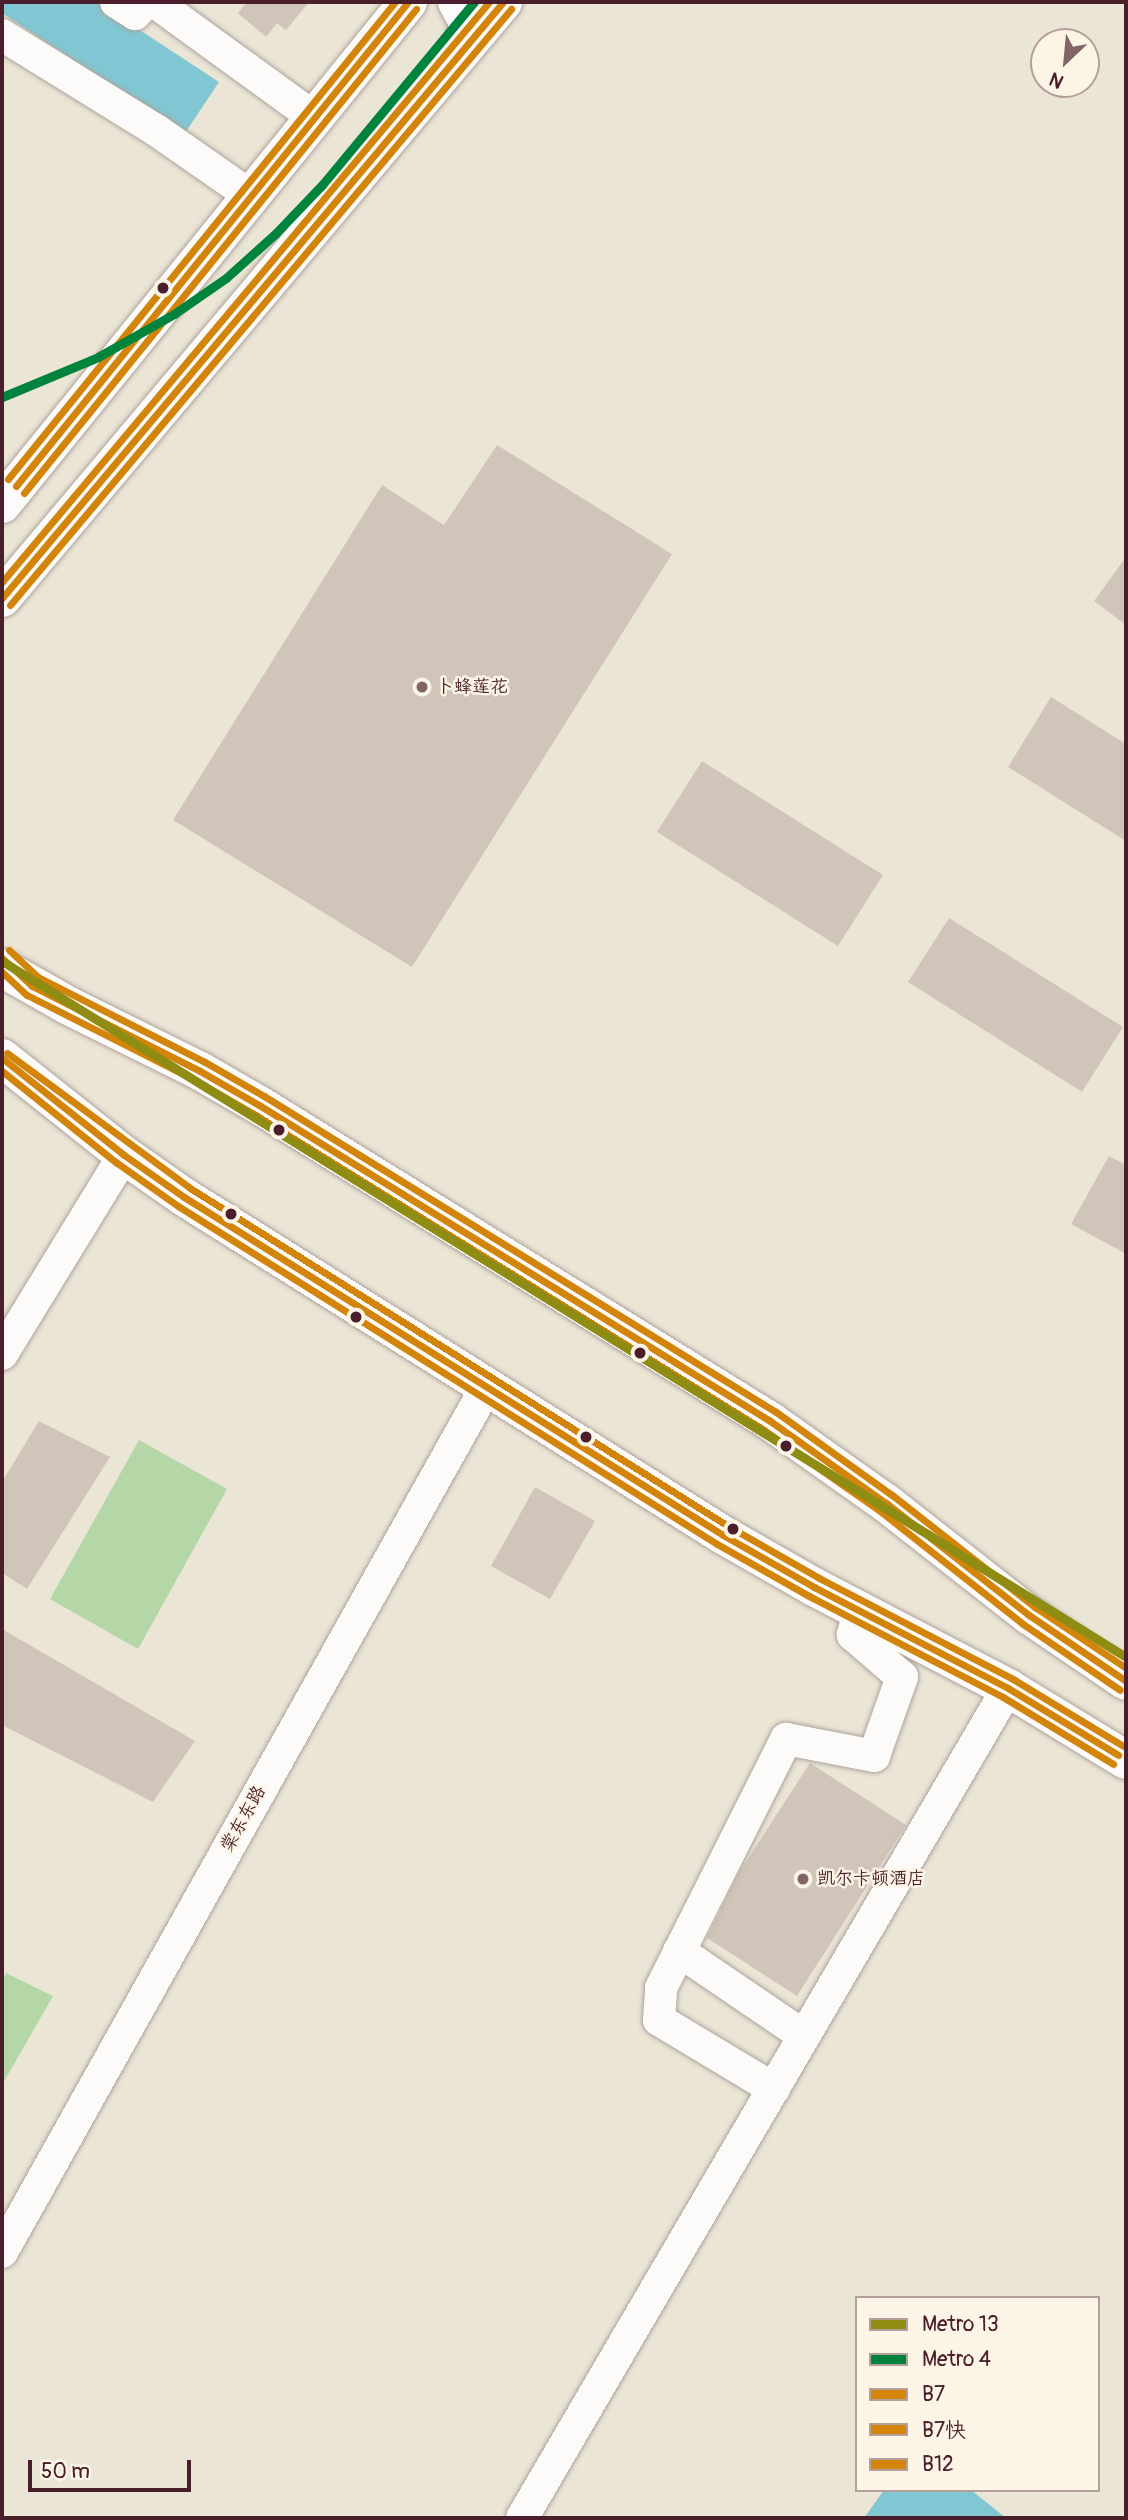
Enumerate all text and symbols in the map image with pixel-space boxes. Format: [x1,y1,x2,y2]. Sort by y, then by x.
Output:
north arrow [1030,28,1100,98]
text: N [1046,66,1068,94]
unlabelled marker [156,281,170,295]
place label: 卜蜂莲花 [436,676,508,698]
marker: 卜蜂莲花 [414,679,430,695]
unlabelled marker [272,1123,286,1137]
unlabelled marker [224,1207,238,1221]
unlabelled marker [349,1310,363,1324]
unlabelled marker [633,1346,647,1360]
unlabelled marker [579,1430,593,1444]
unlabelled marker [779,1439,793,1453]
unlabelled marker [726,1522,740,1536]
street label: 棠东东路 [217,1782,271,1856]
place label: 凯尔卡顿酒店 [817,1868,925,1890]
marker: 凯尔卡顿酒店 [795,1871,811,1887]
legend [855,2296,1100,2492]
text: Metro 13 [922,2311,999,2338]
text: Metro 4 [922,2346,991,2373]
text: B7 [922,2381,945,2408]
text: B7快 [922,2417,966,2444]
scale bar [32,2446,194,2490]
text: B12 [922,2451,954,2478]
text: 50 m [41,2458,90,2485]

